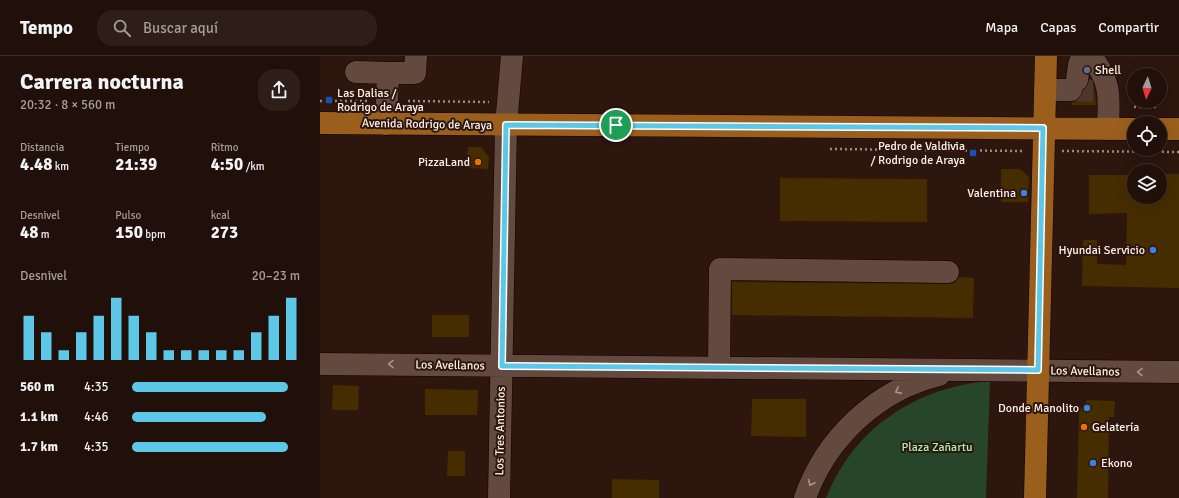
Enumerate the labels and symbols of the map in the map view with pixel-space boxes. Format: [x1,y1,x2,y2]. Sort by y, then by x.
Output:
place label: Shell [1095,63,1122,78]
marker: Shell [1082,65,1092,75]
north arrow [1127,68,1167,108]
place label: Las Dalias / Rodrigo de Araya [337,86,424,115]
marker: Las Dalias / Rodrigo de Araya [324,95,334,105]
pin [599,108,633,142]
street label: Avenida Rodrigo de Araya [362,116,492,133]
place label: Pedro de Valdivia / Rodrigo de Araya [870,139,965,168]
marker: Pedro de Valdivia / Rodrigo de Araya [968,148,978,158]
place label: PizzaLand [418,155,470,170]
marker: PizzaLand [473,157,483,167]
place label: Valentina [967,186,1016,201]
marker: Valentina [1019,188,1029,198]
place label: Hyundai Servicio [1059,243,1145,258]
marker: Hyundai Servicio [1148,245,1158,255]
street label: Los Avellanos [415,357,485,374]
one-way arrow [388,360,394,369]
street label: Los Avellanos [1050,363,1120,380]
one-way arrow [1137,368,1143,376]
street label: Los Tres Antonios [492,386,509,476]
one-way arrow [895,386,903,393]
place label: Donde Manolito [998,401,1079,416]
marker: Donde Manolito [1082,403,1092,413]
place label: Gelatería [1092,420,1139,435]
marker: Gelatería [1079,422,1089,432]
park label: Plaza Zañartu [901,440,973,455]
place label: Ekono [1101,456,1133,471]
marker: Ekono [1088,458,1098,468]
one-way arrow [808,479,816,486]

